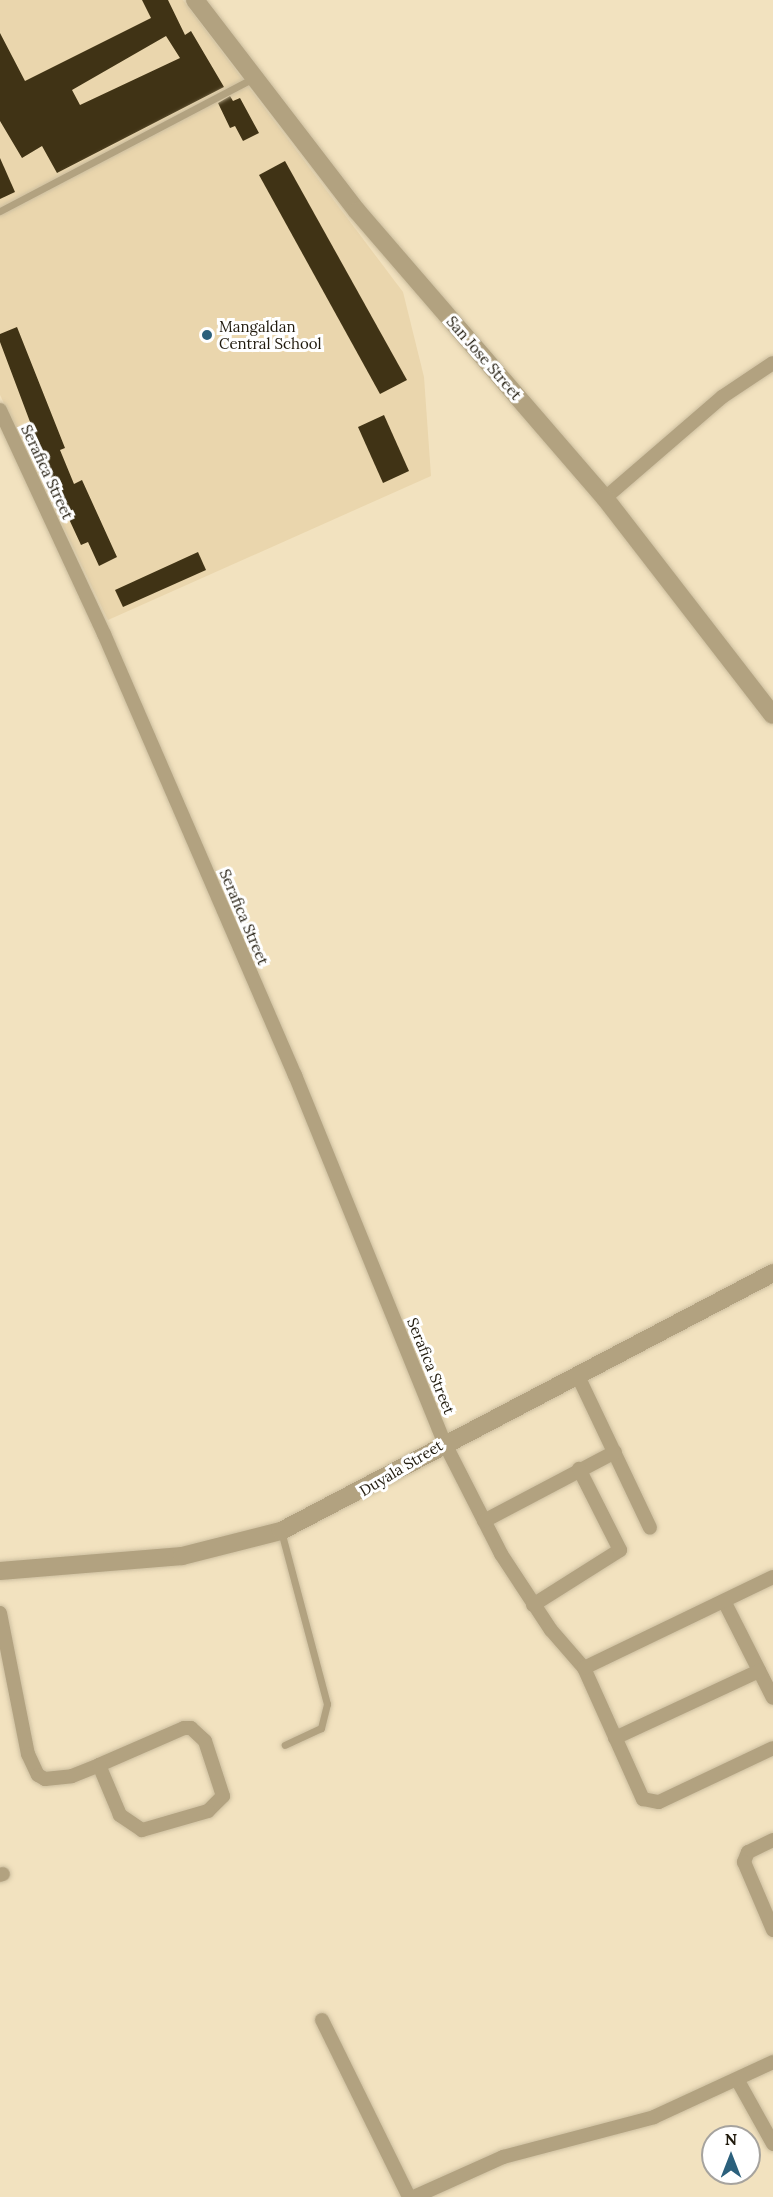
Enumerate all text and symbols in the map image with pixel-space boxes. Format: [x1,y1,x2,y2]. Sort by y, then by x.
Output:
street label: San Jose Street [443,312,525,404]
place label: Mangaldan Central School [219,317,322,352]
marker: Mangaldan Central School [200,328,214,342]
street label: Serafica Street [17,422,77,522]
street label: Serafica Street [216,866,272,968]
street label: Serafica Street [403,1315,459,1417]
street label: Duyala Street [356,1436,446,1500]
north arrow [701,2125,761,2185]
text: N [725,2129,737,2149]

